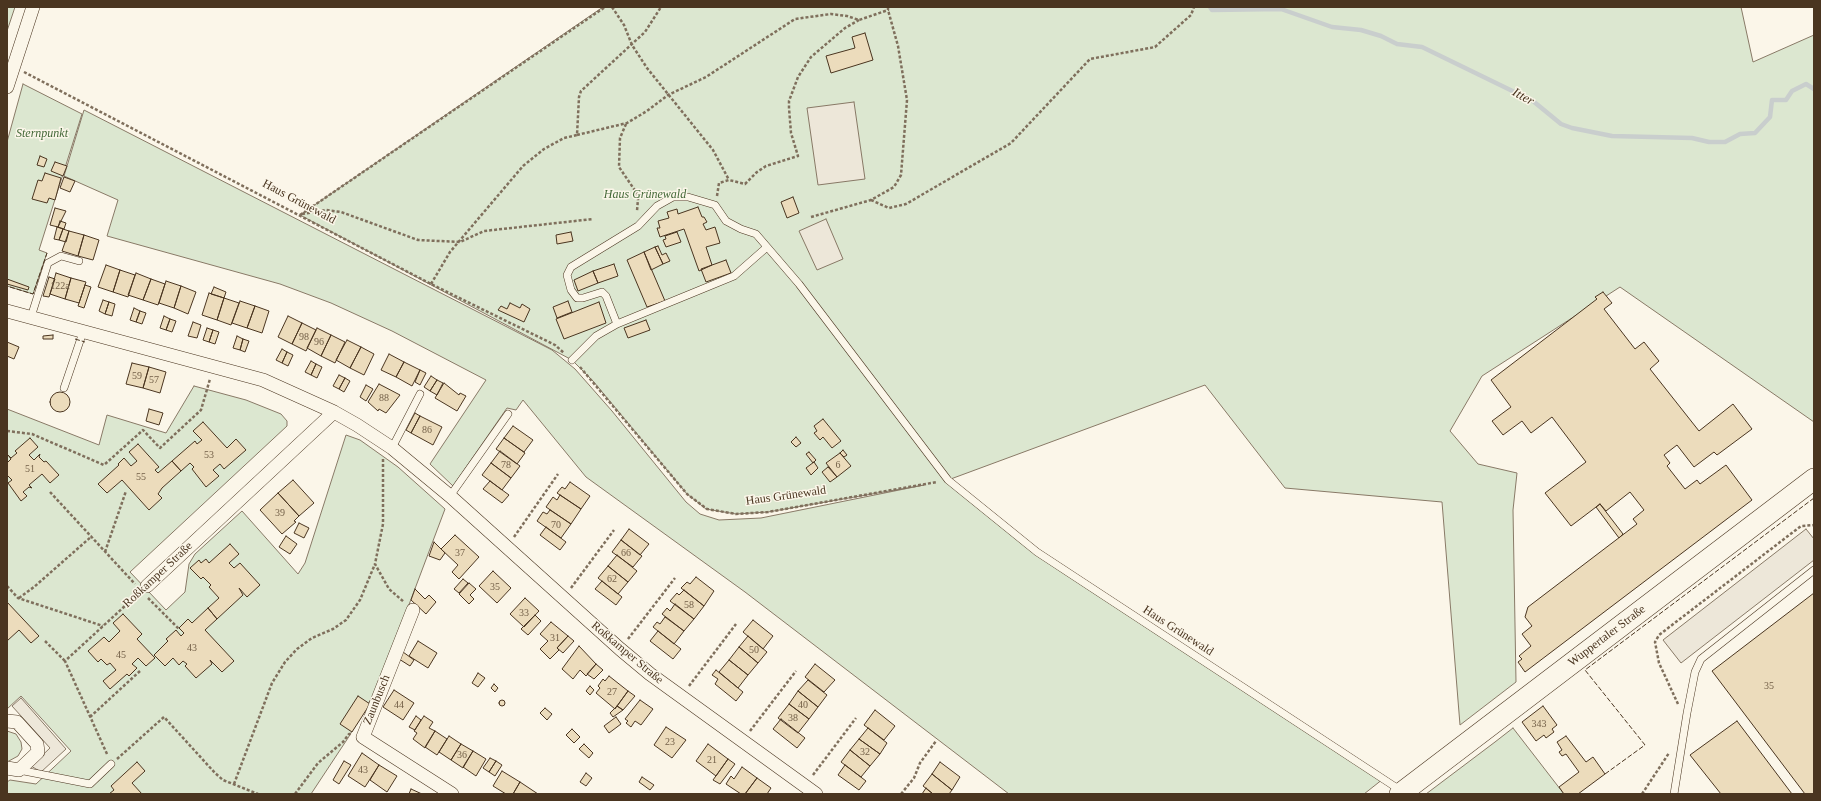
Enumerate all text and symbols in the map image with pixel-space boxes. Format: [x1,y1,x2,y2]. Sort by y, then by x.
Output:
water label: Itter [1509,85,1537,109]
park label: Sternpunkt [16,127,68,141]
street label: Haus Grünewald [260,177,338,227]
park label: Haus Grünewald [604,188,686,202]
house number: 122a [50,280,70,292]
house number: 98 [299,331,309,343]
house number: 96 [314,336,324,348]
house number: 59 [132,370,142,382]
house number: 57 [149,374,159,386]
house number: 88 [379,392,389,404]
house number: 86 [422,424,432,436]
house number: 53 [204,449,214,461]
house number: 78 [501,459,511,471]
house number: 6 [836,459,840,471]
house number: 51 [25,463,35,475]
house number: 55 [136,471,146,483]
street label: Haus Grünewald [745,483,827,509]
house number: 39 [275,507,285,519]
house number: 70 [551,519,561,531]
street label: Roßkamper Straße [120,539,196,611]
house number: 37 [455,547,465,559]
house number: 66 [621,547,631,559]
house number: 62 [607,573,617,585]
house number: 35 [490,581,500,593]
house number: 58 [684,599,694,611]
street label: Wuppertaler Straße [1565,602,1649,670]
street label: Haus Grünewald [1140,603,1216,659]
house number: 33 [519,607,529,619]
street label: Roßkamper Straße [588,619,666,687]
house number: 31 [550,632,560,644]
house number: 43 [187,642,197,654]
house number: 50 [749,644,759,656]
house number: 45 [116,649,126,661]
street label: Zaunbusch [360,673,394,727]
house number: 35 [1764,680,1774,692]
house number: 27 [607,686,617,698]
house number: 44 [394,699,404,711]
house number: 40 [798,699,808,711]
house number: 38 [788,712,798,724]
house number: 343 [1532,718,1546,730]
house number: 23 [665,736,675,748]
house number: 32 [860,746,870,758]
house number: 36 [457,749,467,761]
house number: 21 [707,754,717,766]
house number: 43 [358,764,368,776]

